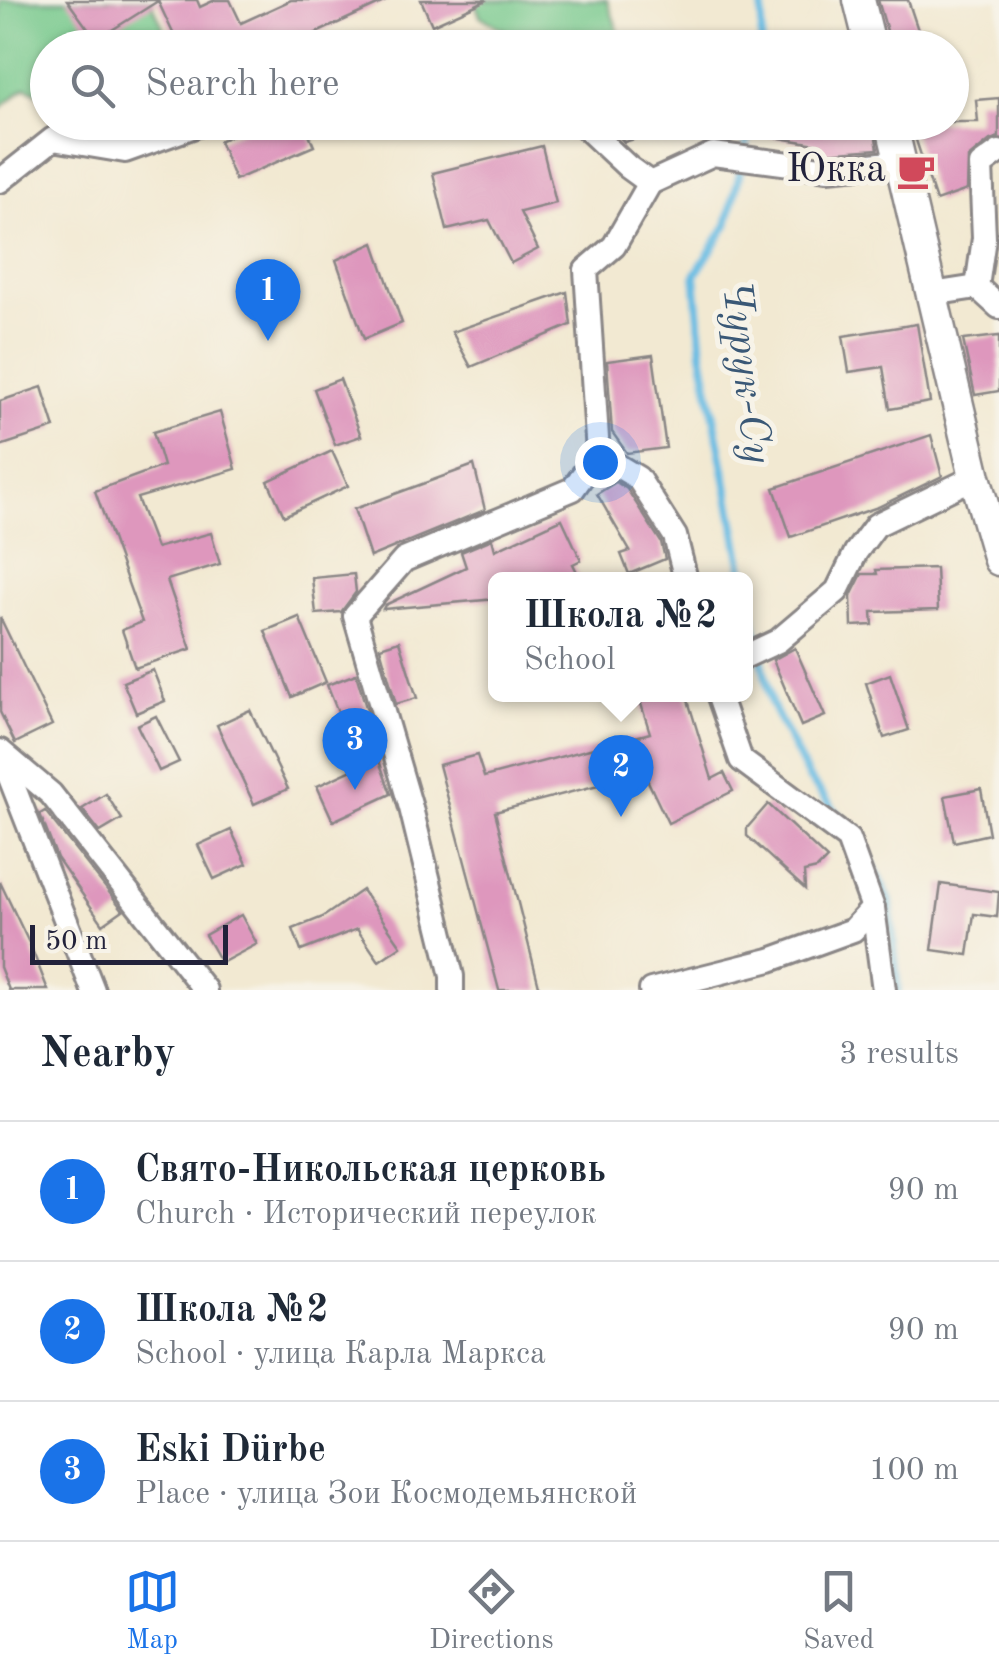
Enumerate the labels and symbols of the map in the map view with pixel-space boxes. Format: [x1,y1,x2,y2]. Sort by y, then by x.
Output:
cafe icon: Юкка [895,150,937,192]
place label: Юкка [786,151,886,191]
pin: 1 [236,258,300,341]
water label: Чурук-Су [713,278,777,466]
your location [575,437,626,488]
pin: 3 [322,708,388,790]
pin: 2 [588,734,654,817]
scale bar [30,920,228,964]

